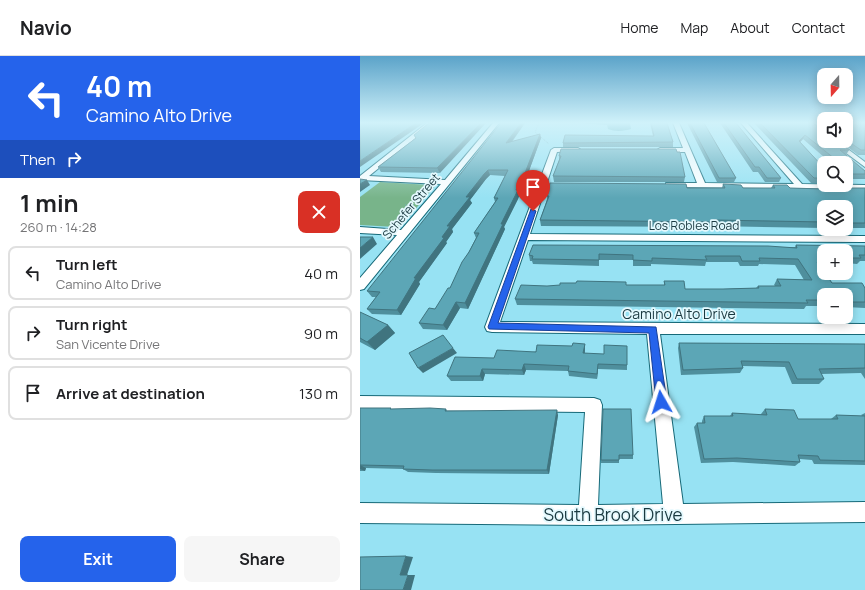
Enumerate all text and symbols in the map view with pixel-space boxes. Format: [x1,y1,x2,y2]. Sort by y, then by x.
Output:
text: Navio [20,15,72,41]
text: Home [621,18,658,37]
text: Map [680,18,708,37]
text: About [730,18,770,37]
text: Contact [792,18,845,37]
text: 40 m [86,67,152,105]
north arrow [817,68,853,104]
map controls [817,68,853,324]
icon: left [20,72,72,124]
text: Camino Alto Drive [86,103,232,127]
button: sound [817,112,853,148]
icon: right [63,148,85,170]
text: Then [20,149,55,170]
button: search [817,156,853,192]
street label: Schefer Street [378,169,444,243]
pin [516,170,550,211]
icon: arrive [522,176,544,198]
text: 1 min [20,186,79,219]
button: close [298,191,340,233]
button: layers [817,200,853,236]
street label: Los Robles Road [649,217,739,234]
text: 260 m · 14:28 [20,218,97,236]
button: + [817,244,853,280]
text: Turn left [56,254,118,275]
icon: left [22,262,44,284]
text: 40 m [304,263,338,284]
text: Camino Alto Drive [56,275,161,293]
button: − [817,288,853,324]
street label: Camino Alto Drive [622,304,736,323]
text: Turn right [56,314,127,335]
icon: right [22,322,44,344]
text: 90 m [304,323,338,344]
text: San Vicente Drive [56,335,160,353]
position arrow [640,381,682,423]
icon: arrive [22,382,44,404]
text: Arrive at destination [56,383,205,404]
text: 130 m [299,383,338,404]
street label: South Brook Drive [543,503,683,526]
button: Exit [20,536,176,582]
button: Share [184,536,340,582]

